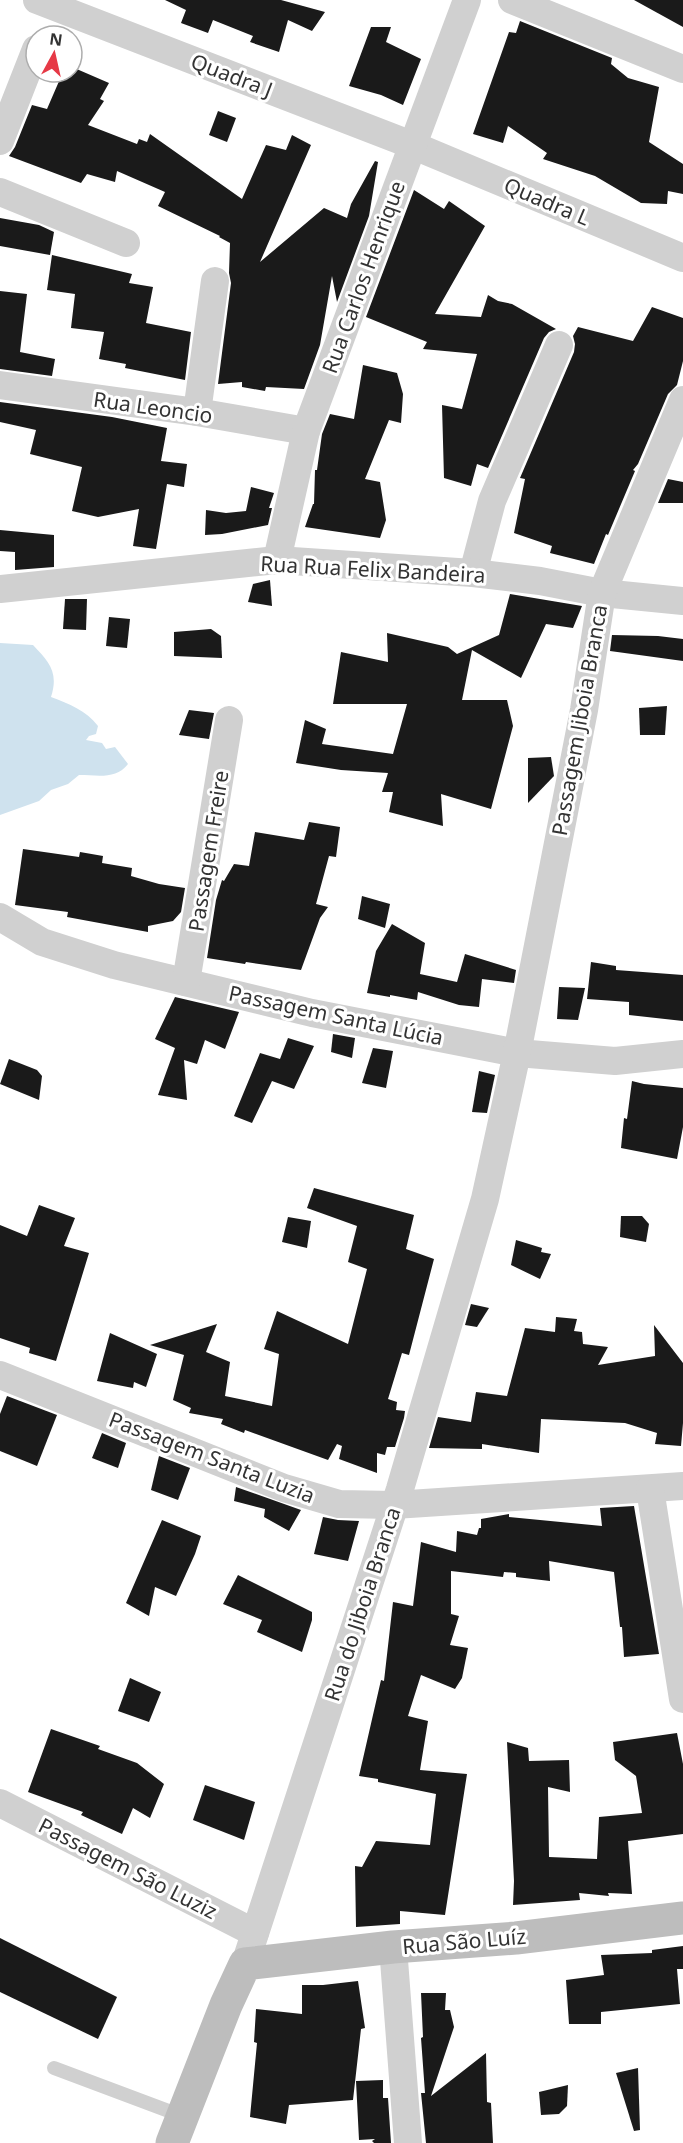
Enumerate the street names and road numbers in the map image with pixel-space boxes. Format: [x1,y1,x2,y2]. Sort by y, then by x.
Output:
street label: Quadra J [187,47,277,103]
street label: Quadra L [500,170,594,232]
street label: Rua Carlos Henrique [315,177,411,377]
street label: Rua Leoncio [92,385,214,429]
street label: Rua Rua Felix Bandeira [260,549,486,589]
street label: Passagem Jiboia Branca [545,602,613,838]
street label: Passagem Freire [181,768,235,934]
street label: Passagem Santa Lúcia [226,979,446,1051]
street label: Passagem Santa Luzia [105,1405,319,1509]
street label: Rua do Jiboia Branca [317,1503,407,1705]
street label: Passagem São Luziz [34,1811,222,1925]
street label: Rua São Luíz [401,1922,527,1960]

